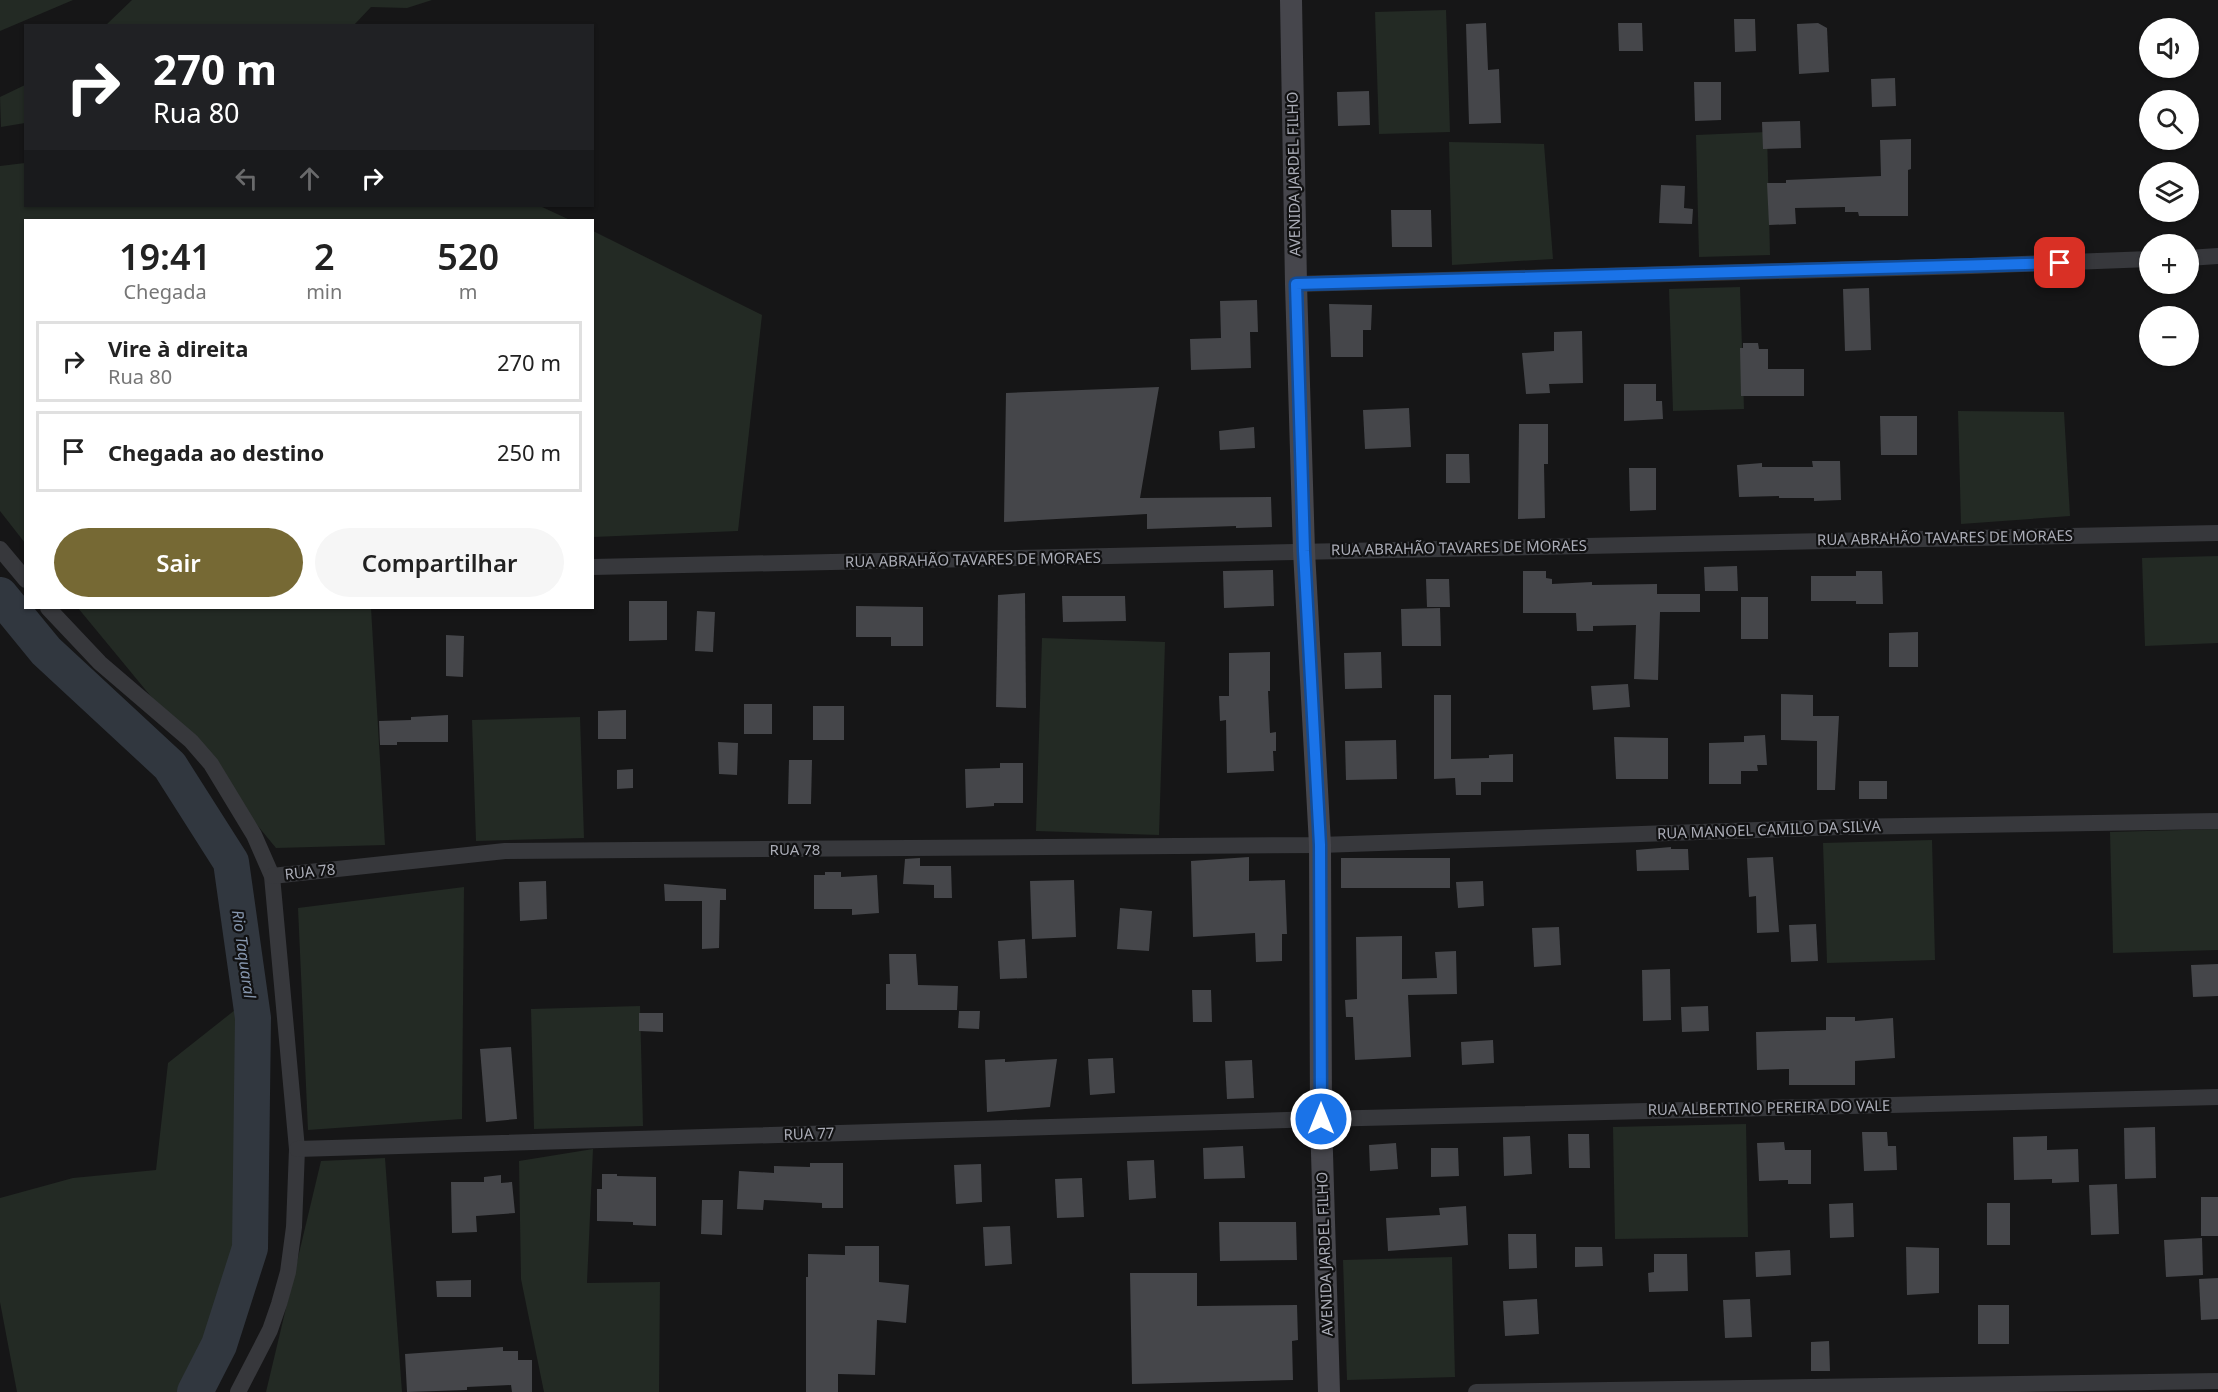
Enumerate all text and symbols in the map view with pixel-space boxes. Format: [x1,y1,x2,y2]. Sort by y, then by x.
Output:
map controls [2139,18,2199,366]
button: sound [2139,18,2199,78]
text: 270 m [153,40,277,97]
icon: right [54,48,132,126]
button: search [2139,90,2199,150]
street label: AVENIDA JARDEL FILHO [1282,92,1304,256]
text: Rua 80 [153,94,240,131]
icon: left [230,162,263,195]
icon: ahead [293,162,326,195]
icon: right [356,162,389,195]
button: layers [2139,162,2199,222]
text: 19:41 [119,232,211,281]
text: 2 [314,232,335,281]
text: 520 [437,232,499,281]
button: + [2139,234,2199,294]
pin [2034,237,2085,288]
icon: arrive [2043,246,2076,279]
text: Chegada [123,278,207,305]
text: min [306,278,342,305]
text: m [459,278,478,305]
button: − [2139,306,2199,366]
text: Vire à direita [108,333,248,363]
icon: right [57,345,90,378]
text: 270 m [497,347,561,377]
text: Rua 80 [108,363,172,390]
icon: arrive [57,435,90,468]
text: Chegada ao destino [108,437,324,467]
text: 250 m [497,437,561,467]
street label: RUA ABRAHÃO TAVARES DE MORAES [1817,525,2073,549]
button: Sair [54,528,303,597]
button: Compartilhar [315,528,564,597]
street label: RUA ABRAHÃO TAVARES DE MORAES [1331,535,1587,559]
street label: RUA ABRAHÃO TAVARES DE MORAES [845,547,1101,571]
street label: RUA MANOEL CAMILO DA SILVA [1657,815,1882,843]
street label: RUA 78 [770,839,820,859]
street label: RUA 78 [284,858,336,884]
water label: Rio Taquaral [227,908,261,1001]
position arrow [1289,1087,1353,1151]
street label: RUA ALBERTINO PEREIRA DO VALE [1647,1095,1890,1119]
street label: RUA 77 [783,1122,835,1144]
street label: AVENIDA JARDEL FILHO [1311,1171,1337,1337]

